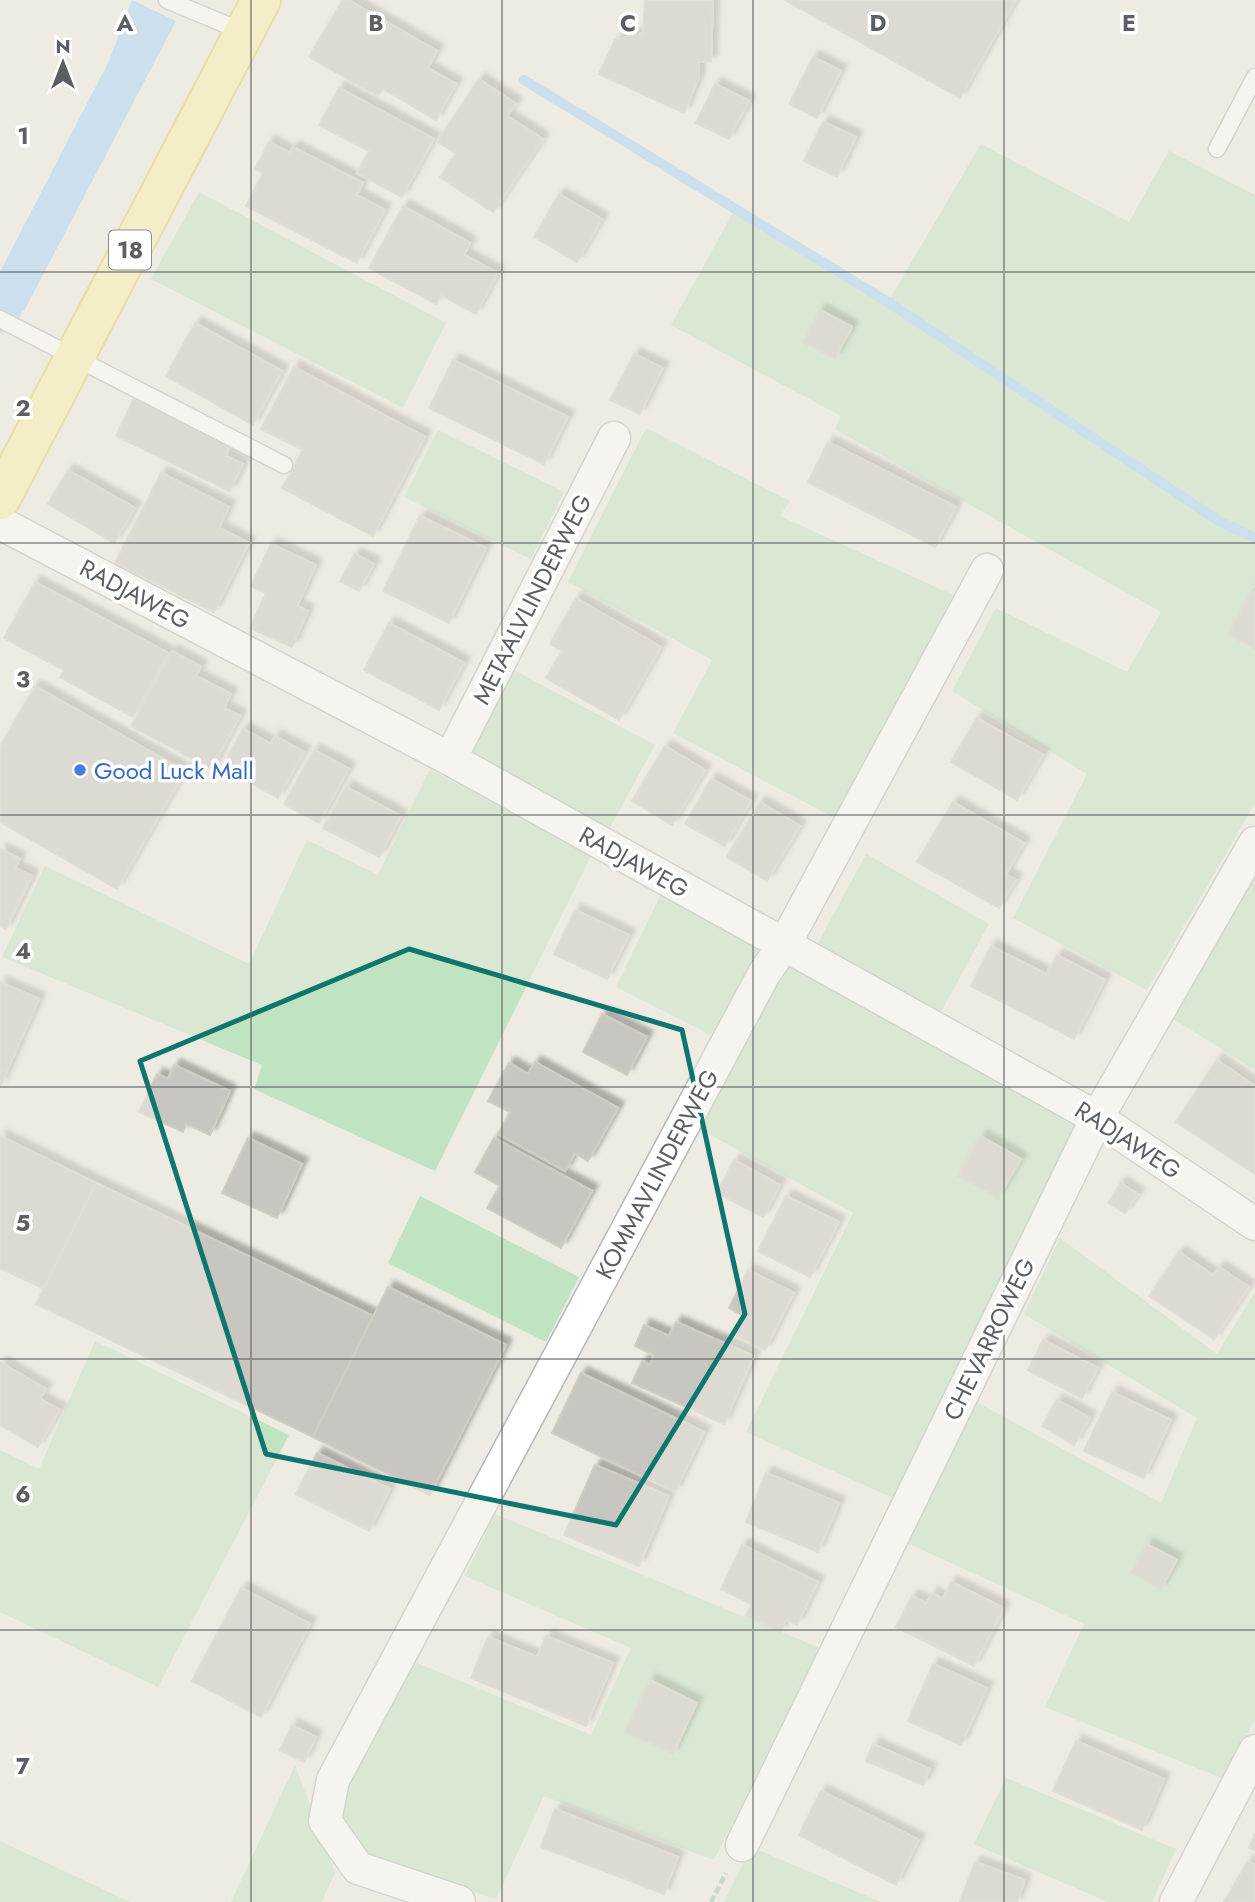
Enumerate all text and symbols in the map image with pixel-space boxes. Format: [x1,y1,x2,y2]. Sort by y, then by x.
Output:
text: A [116,6,134,40]
text: B [368,6,384,40]
text: C [620,6,636,40]
text: D [870,6,887,40]
text: E [1122,6,1136,40]
north arrow [28,28,98,98]
text: N [55,33,71,60]
text: 1 [17,119,29,153]
road number: 18 [109,230,151,270]
text: 2 [15,391,31,425]
street label: METAALVLINDERWEG [464,488,600,710]
street label: RADJAWEG [74,550,196,638]
text: 3 [16,662,30,696]
place label: Good Luck Mall [94,753,254,788]
marker: Good Luck Mall [72,762,88,778]
street label: RADJAWEG [573,818,695,906]
text: 4 [15,934,31,968]
street label: KOMMAVLINDERWEG [587,1063,727,1285]
street label: RADJAWEG [1068,1093,1188,1187]
text: 5 [16,1206,30,1240]
street label: CHEVARROWEG [935,1252,1043,1426]
text: 6 [15,1477,31,1511]
text: 7 [16,1749,30,1783]

